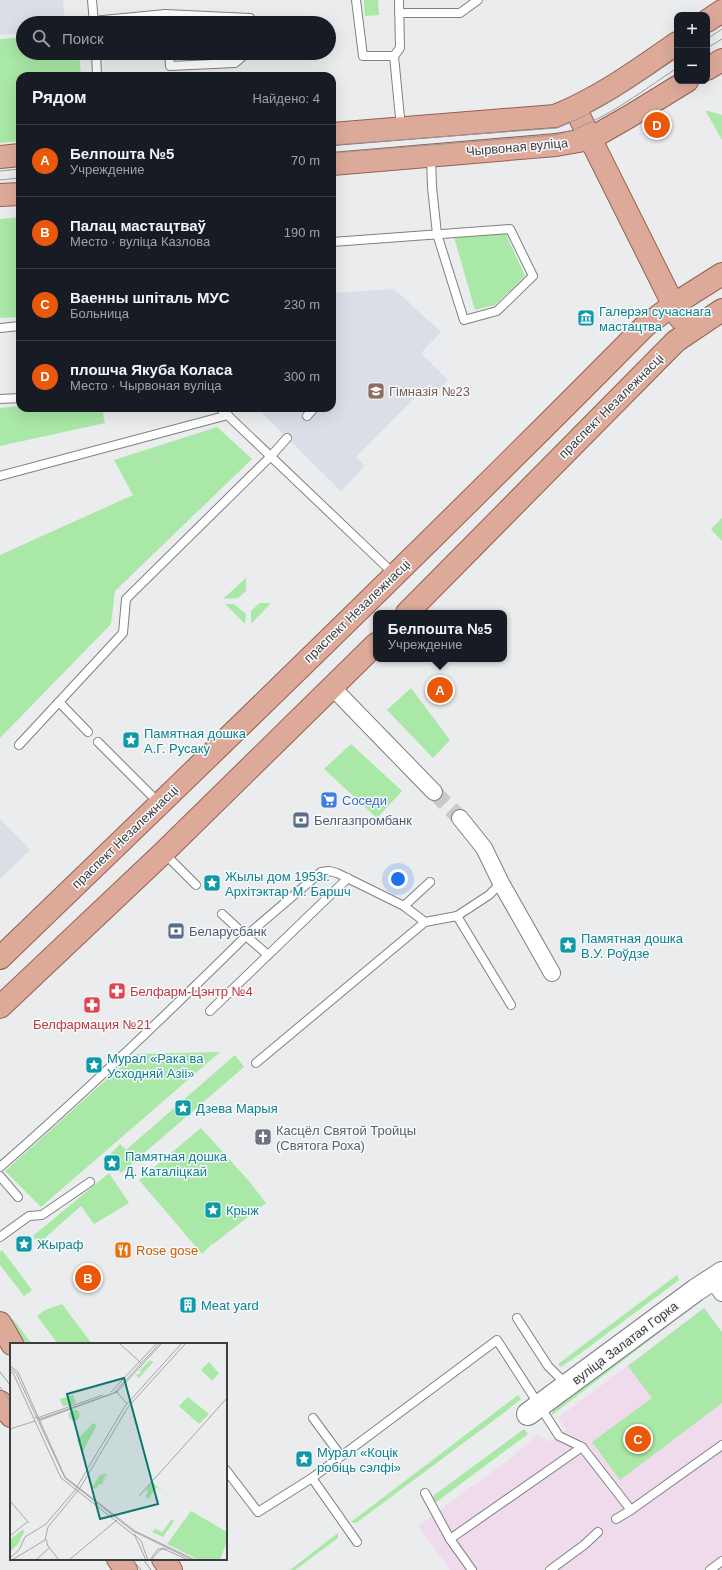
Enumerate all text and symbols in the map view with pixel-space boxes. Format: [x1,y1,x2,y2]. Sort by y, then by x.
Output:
map controls [674,12,710,84]
button: + [674,12,710,48]
search box [16,16,336,60]
icon: search [30,27,52,49]
text: Поиск [62,30,104,47]
button: − [674,48,710,84]
text: Рядом [32,88,87,107]
text: Найдено: 4 [252,91,320,106]
pin: D [644,110,670,140]
street label: Чырвоная вуліца [465,135,569,159]
text: Белпошта №5 [70,145,174,162]
text: A [40,153,50,168]
text: 70 m [291,153,320,168]
text: Учреждение [70,162,145,177]
text: Палац мастацтваў [70,217,206,234]
text: B [40,225,50,240]
text: 190 m [284,225,320,240]
text: Место · вуліца Казлова [70,234,210,249]
text: Ваенны шпіталь МУС [70,289,230,306]
text: C [40,297,50,312]
text: 230 m [284,297,320,312]
place label: Галерэя сучаснага мастацтва [599,304,712,334]
text: Больница [70,306,129,321]
museum icon: Галерэя сучаснага мастацтва [576,308,596,328]
street label: праспект Незалежнасці [556,350,667,461]
text: плошча Якуба Коласа [70,361,232,378]
text: D [40,369,50,384]
text: 300 m [284,369,320,384]
text: Место · Чырвоная вуліца [70,378,222,393]
school or university icon: Гімназія №23 [366,381,386,401]
place label: Гімназія №23 [389,384,470,399]
street label: праспект Незалежнасці [301,556,413,666]
popup [373,610,507,662]
text: Белпошта №5 [388,620,492,637]
text: Учреждение [388,637,462,652]
pin: A [427,675,453,705]
place label: Памятная дошка А.Г. Русаку [144,726,247,756]
place icon: Памятная дошка А.Г. Русаку [121,730,141,750]
street label: праспект Незалежнасці [69,782,181,892]
supermarket icon: Соседи [319,790,339,810]
place label: Соседи [342,793,387,808]
bank icon: Белгазпромбанк [291,810,311,830]
place label: Белгазпромбанк [314,813,412,828]
place label: Жылы дом 1953г. Архітэктар М. Баршч [225,869,351,899]
your location [388,869,408,889]
place icon: Жылы дом 1953г. Архітэктар М. Баршч [202,873,222,893]
bank icon: Беларусбанк [166,921,186,941]
place label: Беларусбанк [189,924,267,939]
place label: Памятная дошка В.У. Роўдзе [581,931,684,961]
place icon: Памятная дошка В.У. Роўдзе [558,935,578,955]
pharmacy icon: Белфарм-Цэнтр №4 [107,981,127,1001]
place label: Белфарм-Цэнтр №4 [130,984,253,999]
pharmacy icon: Белфармация №21 [82,995,102,1015]
place label: Белфармация №21 [33,1017,151,1032]
place label: Мурал «Рака ва Усходняй Азіі» [107,1051,204,1081]
place icon: Мурал «Рака ва Усходняй Азіі» [84,1055,104,1075]
place icon: Дзева Марыя [173,1098,193,1118]
place label: Дзева Марыя [196,1101,278,1116]
place label: Касцёл Святой Тройцы (Святога Роха) [276,1123,416,1153]
church icon: Касцёл Святой Тройцы (Святога Роха) [253,1127,273,1147]
place label: Памятная дошка Д. Каталіцкай [125,1149,228,1179]
place icon: Памятная дошка Д. Каталіцкай [102,1153,122,1173]
place icon: Крыж [203,1200,223,1220]
place label: Крыж [226,1203,259,1218]
place icon: Жыраф [14,1234,34,1254]
place label: Жыраф [37,1237,84,1252]
restaurant icon: Rose gose [113,1240,133,1260]
place label: Rose gose [136,1243,198,1258]
pin: B [75,1263,101,1293]
building icon: Meat yard [178,1295,198,1315]
place label: Meat yard [201,1298,259,1313]
street label: вуліца Залатая Горка [569,1298,682,1388]
inset map [10,1343,227,1560]
pin: C [625,1424,651,1454]
place label: Мурал «Коцік робіць сэлфі» [317,1445,401,1475]
place icon: Мурал «Коцік робіць сэлфі» [294,1449,314,1469]

